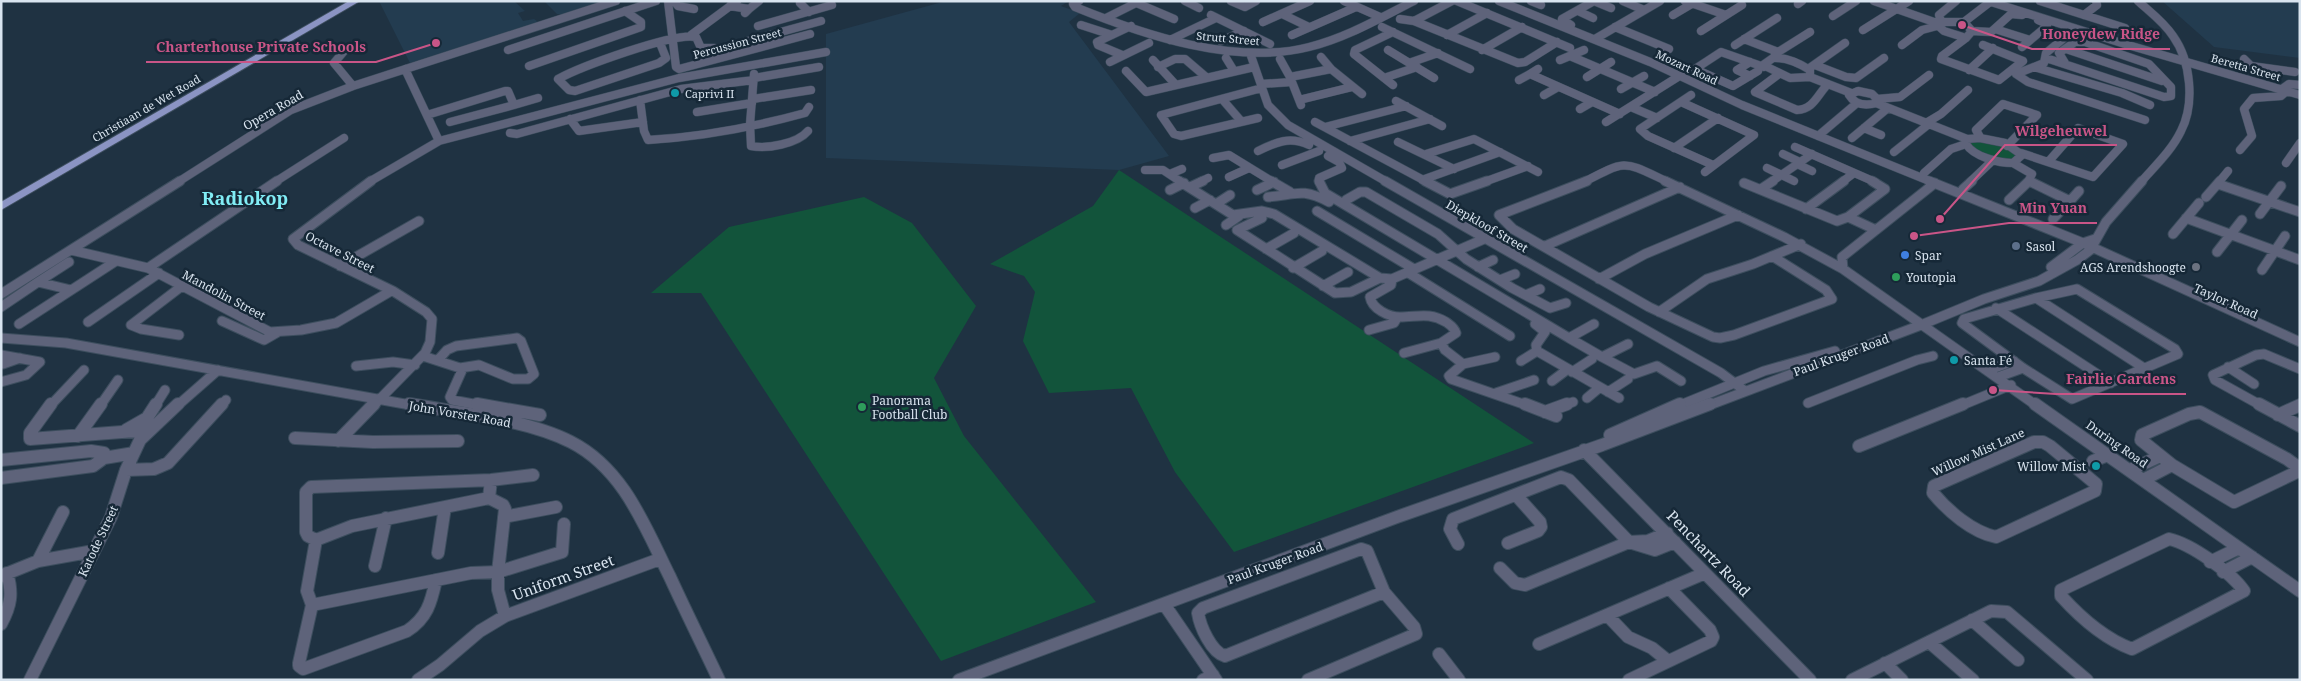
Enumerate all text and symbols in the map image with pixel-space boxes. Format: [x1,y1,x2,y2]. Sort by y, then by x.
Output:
callout: Honeydew Ridge [2032,20,2170,49]
street label: Percussion Street [691,24,783,62]
text: Honeydew Ridge [2042,24,2160,43]
street label: Strutt Street [1196,28,1260,48]
callout: Charterhouse Private Schools [146,33,376,62]
text: Charterhouse Private Schools [156,37,366,56]
street label: Mozart Road [1654,46,1721,88]
street label: Beretta Street [2210,50,2283,84]
street label: Christiaan de Wet Road [89,71,203,145]
street label: Opera Road [240,86,307,134]
place label: Caprivi II [685,86,734,101]
marker: Caprivi II [669,87,681,99]
callout: Wilgeheuwel [2005,116,2117,145]
text: Wilgeheuwel [2015,121,2107,140]
district label: Radiokop [202,186,288,210]
callout: Min Yuan [2009,194,2097,223]
street label: Diepkloof Street [1443,196,1531,256]
text: Min Yuan [2019,198,2087,217]
street label: Octave Street [302,227,378,277]
place label: Sasol [2026,238,2056,255]
marker: Sasol [2010,240,2022,252]
place label: Spar [1915,247,1942,264]
marker: Spar [1899,249,1911,261]
place label: AGS Arendshoogte [2080,259,2186,276]
marker: AGS Arendshoogte [2190,261,2202,273]
street label: Mandolin Street [179,266,269,324]
place label: Youtopia [1905,269,1957,286]
marker: Youtopia [1890,271,1902,283]
street label: Taylor Road [2191,279,2261,323]
street label: Paul Kruger Road [1791,330,1892,380]
place label: Santa Fé [1964,352,2012,369]
marker: Santa Fé [1948,354,1960,366]
callout: Fairlie Gardens [2056,365,2186,394]
text: Fairlie Gardens [2066,369,2176,388]
place label: Panorama Football Club [872,392,947,423]
street label: John Vorster Road [407,396,513,431]
marker: Panorama Football Club [856,401,868,413]
street label: During Road [2083,416,2152,472]
street label: Willow Mist Lane [1929,424,2027,480]
place label: Willow Mist [2017,458,2086,475]
marker: Willow Mist [2090,460,2102,472]
street label: Katode Street [74,503,122,579]
street label: Penchartz Road [1663,506,1755,600]
street label: Paul Kruger Road [1225,538,1326,588]
street label: Uniform Street [510,549,616,605]

